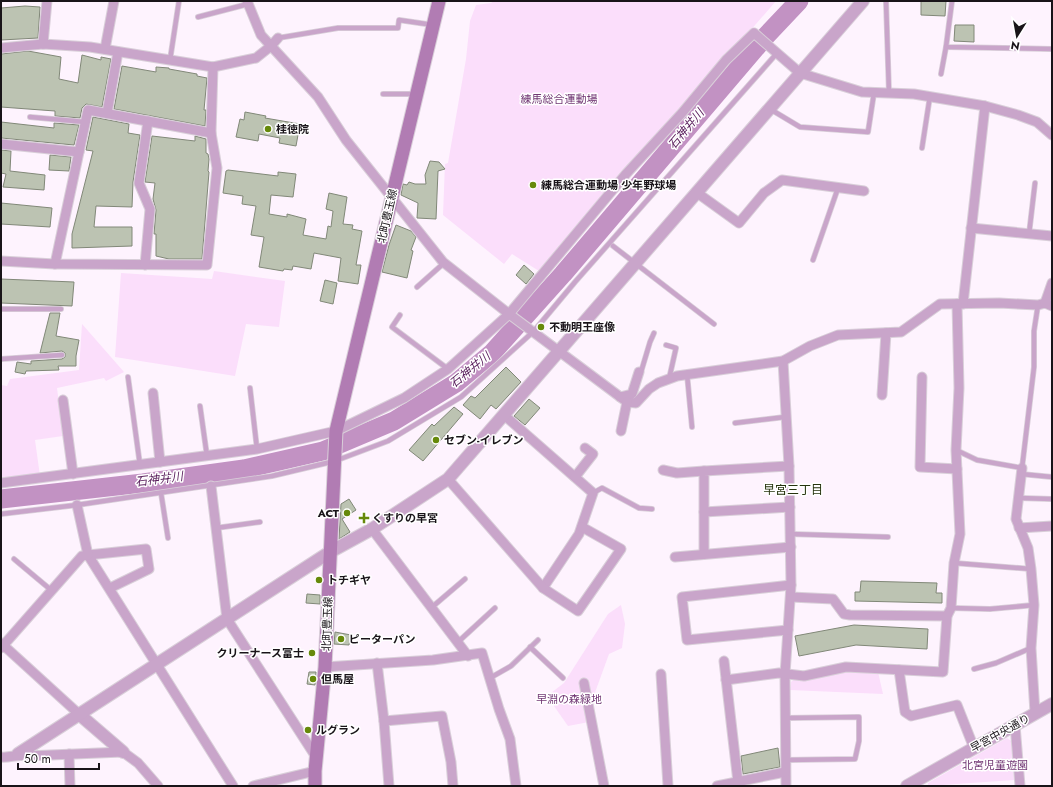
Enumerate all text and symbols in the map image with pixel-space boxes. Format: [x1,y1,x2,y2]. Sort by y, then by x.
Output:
north arrow [997,16,1037,56]
text: N [1009,37,1021,55]
park label: 練馬総合運動場 [521,91,598,107]
water label: 石神井川 [664,103,710,153]
place label: 桂徳院 [276,121,309,137]
marker: 桂徳院 [263,124,273,134]
place label: 練馬総合運動場 少年野球場 [541,177,676,193]
marker: 練馬総合運動場 少年野球場 [528,180,538,190]
street label: 北町豊玉線 [373,187,401,245]
place label: 不動明王座像 [549,319,615,335]
marker: 不動明王座像 [536,322,546,332]
water label: 石神井川 [446,347,496,392]
place label: セブン-イレブン [444,432,523,448]
marker: セブン-イレブン [431,435,441,445]
water label: 石神井川 [134,467,186,491]
district label: 早宮三丁目 [763,481,823,499]
place label: ACT [317,505,340,521]
marker: ACT [342,508,352,518]
place label: くすりの早宮 [372,510,438,526]
marker: くすりの早宮 [359,513,369,523]
place label: トチギヤ [327,572,371,588]
marker: トチギヤ [314,575,324,585]
street label: 北町豊玉線 [318,596,336,652]
place label: ピーターパン [349,631,415,647]
marker: ピーターパン [336,634,346,644]
place label: クリーナース富士 [217,645,304,661]
marker: クリーナース富士 [307,648,317,658]
place label: 但馬屋 [321,671,354,687]
marker: 但馬屋 [308,674,318,684]
park label: 早淵の森緑地 [536,691,602,707]
street label: 早宮中央通り [967,710,1033,756]
place label: ルグラン [316,722,360,738]
marker: ルグラン [303,725,313,735]
scale bar [18,745,99,771]
text: 50 m [24,750,51,768]
park label: 北宮児童遊園 [962,757,1028,773]

